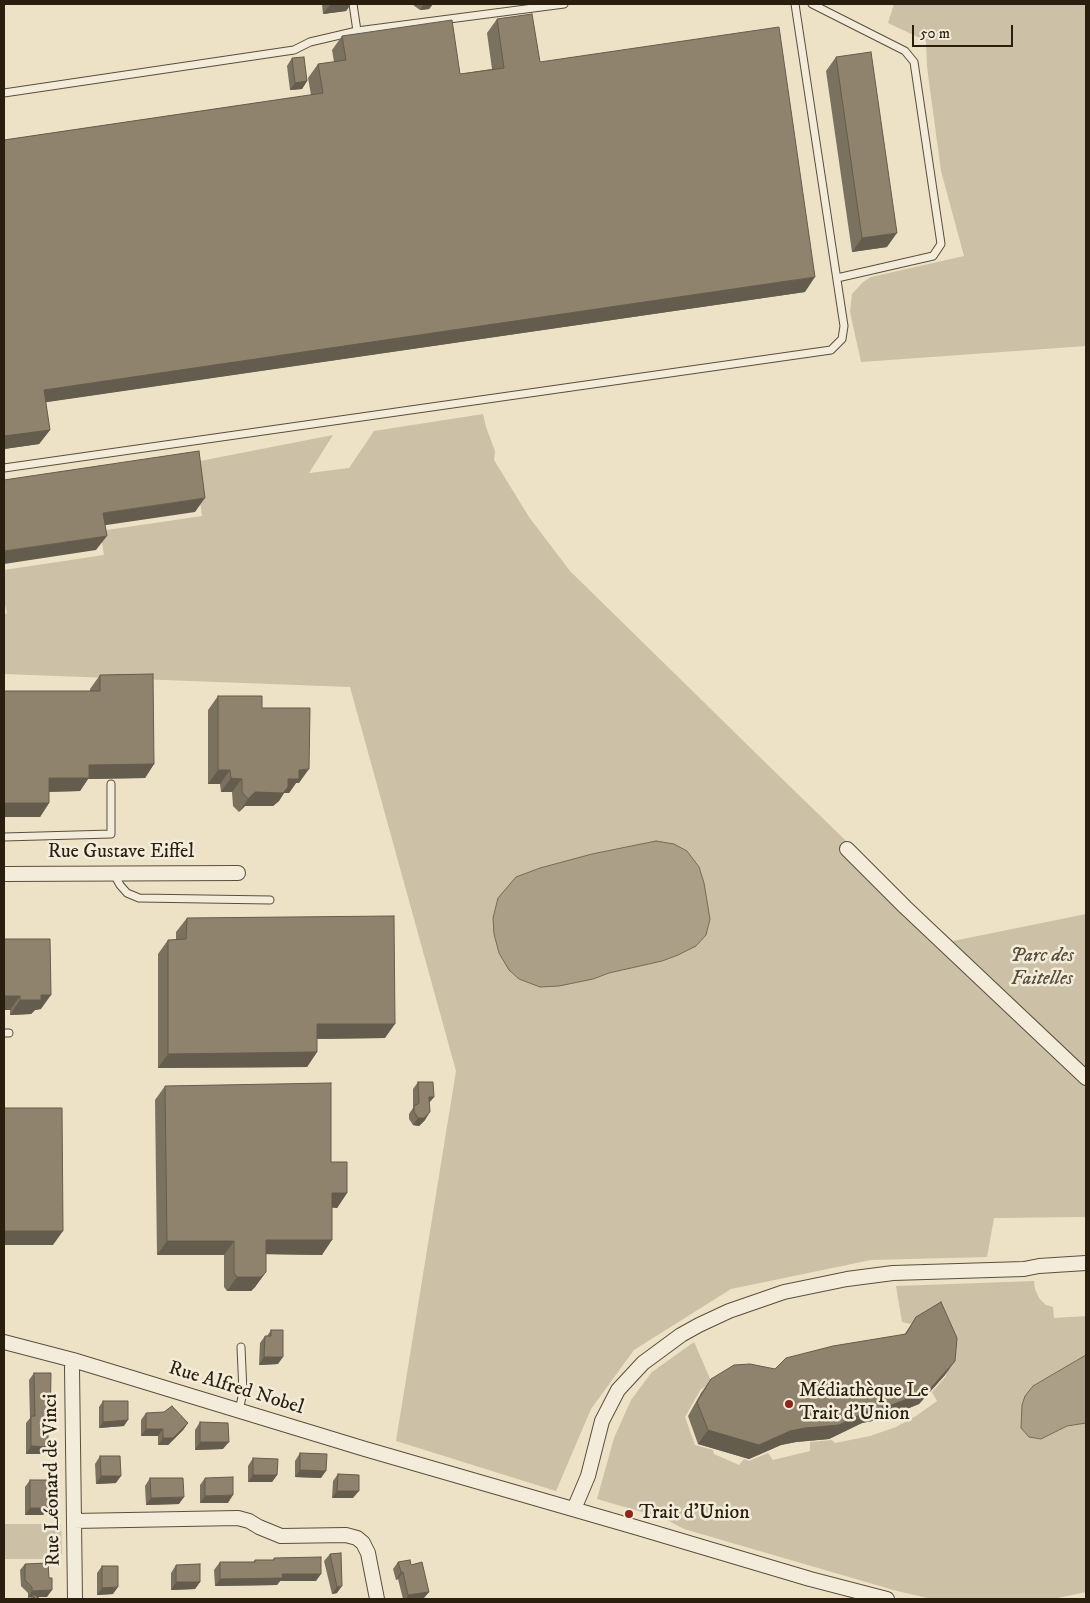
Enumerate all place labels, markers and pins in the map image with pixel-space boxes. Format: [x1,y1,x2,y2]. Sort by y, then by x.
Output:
place label: Médiathèque Le Trait d'Union [799,1380,929,1427]
marker: Médiathèque Le Trait d'Union [783,1398,795,1410]
place label: Trait d'Union [639,1502,750,1526]
marker: Trait d'Union [623,1508,635,1520]

